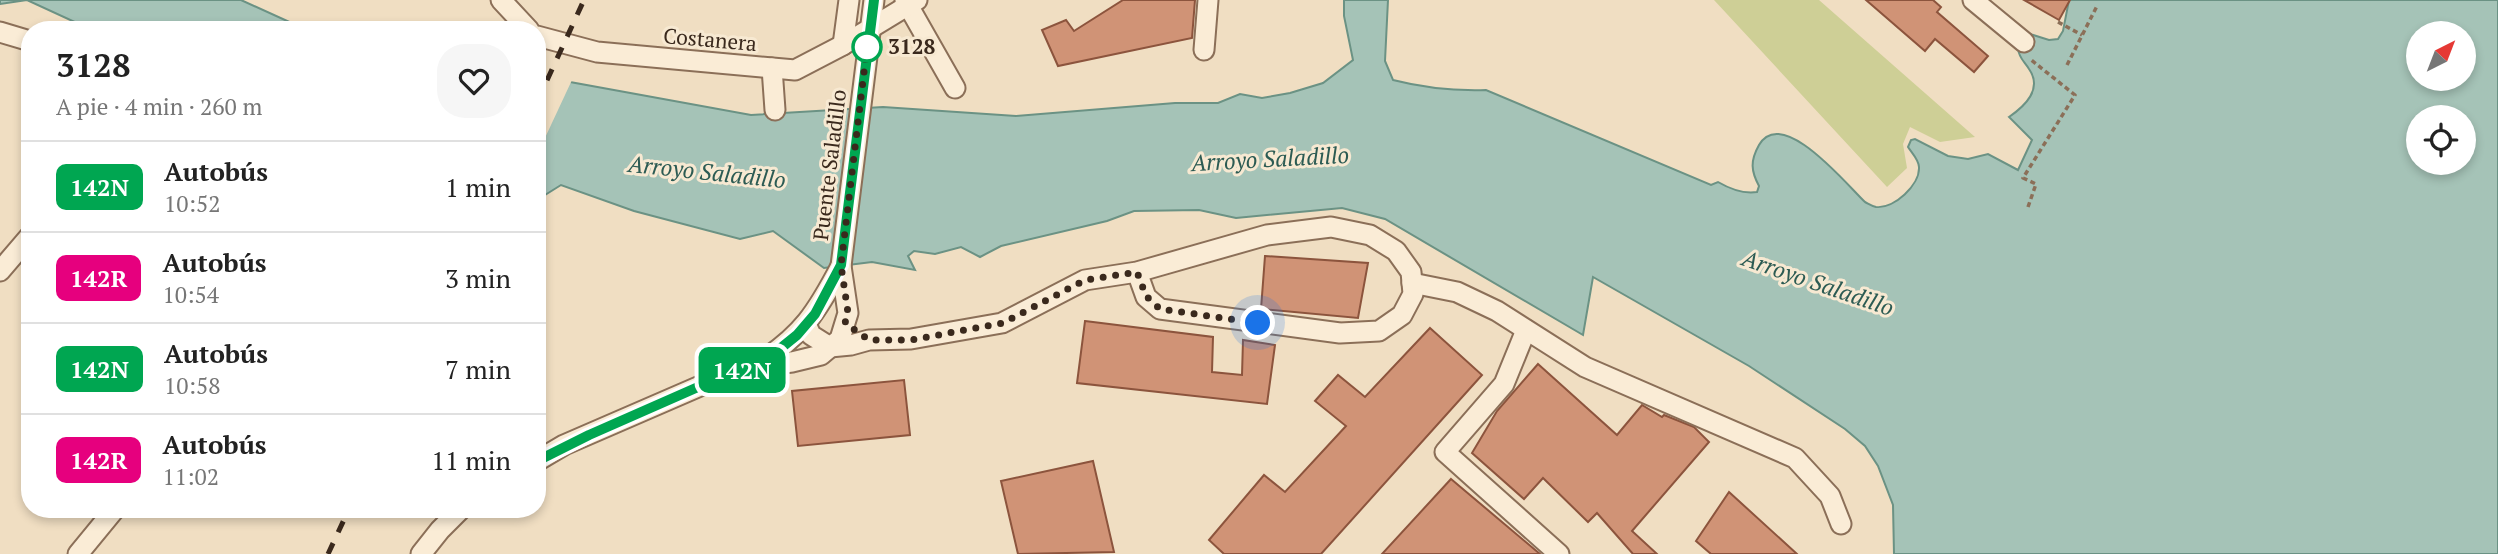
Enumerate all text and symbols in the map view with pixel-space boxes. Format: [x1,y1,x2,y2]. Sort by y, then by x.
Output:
street label: Costanera [662,21,758,57]
north arrow [2406,21,2476,91]
map controls [2406,21,2476,175]
marker: 3128 [852,32,882,62]
place label: 3128 [888,32,936,60]
text: 3128 [56,43,131,86]
button: heart [437,44,511,118]
street label: Puente Saladillo [806,88,852,242]
text: A pie · 4 min · 260 m [56,91,262,122]
button: locate [2406,105,2476,175]
water label: Arroyo Saladillo [1188,139,1350,178]
water label: Arroyo Saladillo [625,148,787,195]
text: Autobús [164,154,268,188]
text: 1 min [445,170,511,204]
text: 142N [70,171,129,203]
text: 10:52 [164,188,220,219]
water label: Arroyo Saladillo [1736,241,1898,323]
text: Autobús [162,245,267,279]
text: 3 min [445,261,511,295]
text: 142R [70,262,127,294]
text: 10:54 [162,279,219,310]
your location [1240,305,1275,340]
text: Autobús [164,336,268,370]
line badge: 142N [693,347,791,393]
text: 7 min [445,352,511,386]
text: 142N [70,353,129,385]
text: 142N [713,354,771,386]
text: 10:58 [164,370,220,401]
text: Autobús [162,427,267,461]
text: 11 min [431,443,511,477]
text: 142R [70,444,127,476]
text: 11:02 [162,461,219,492]

